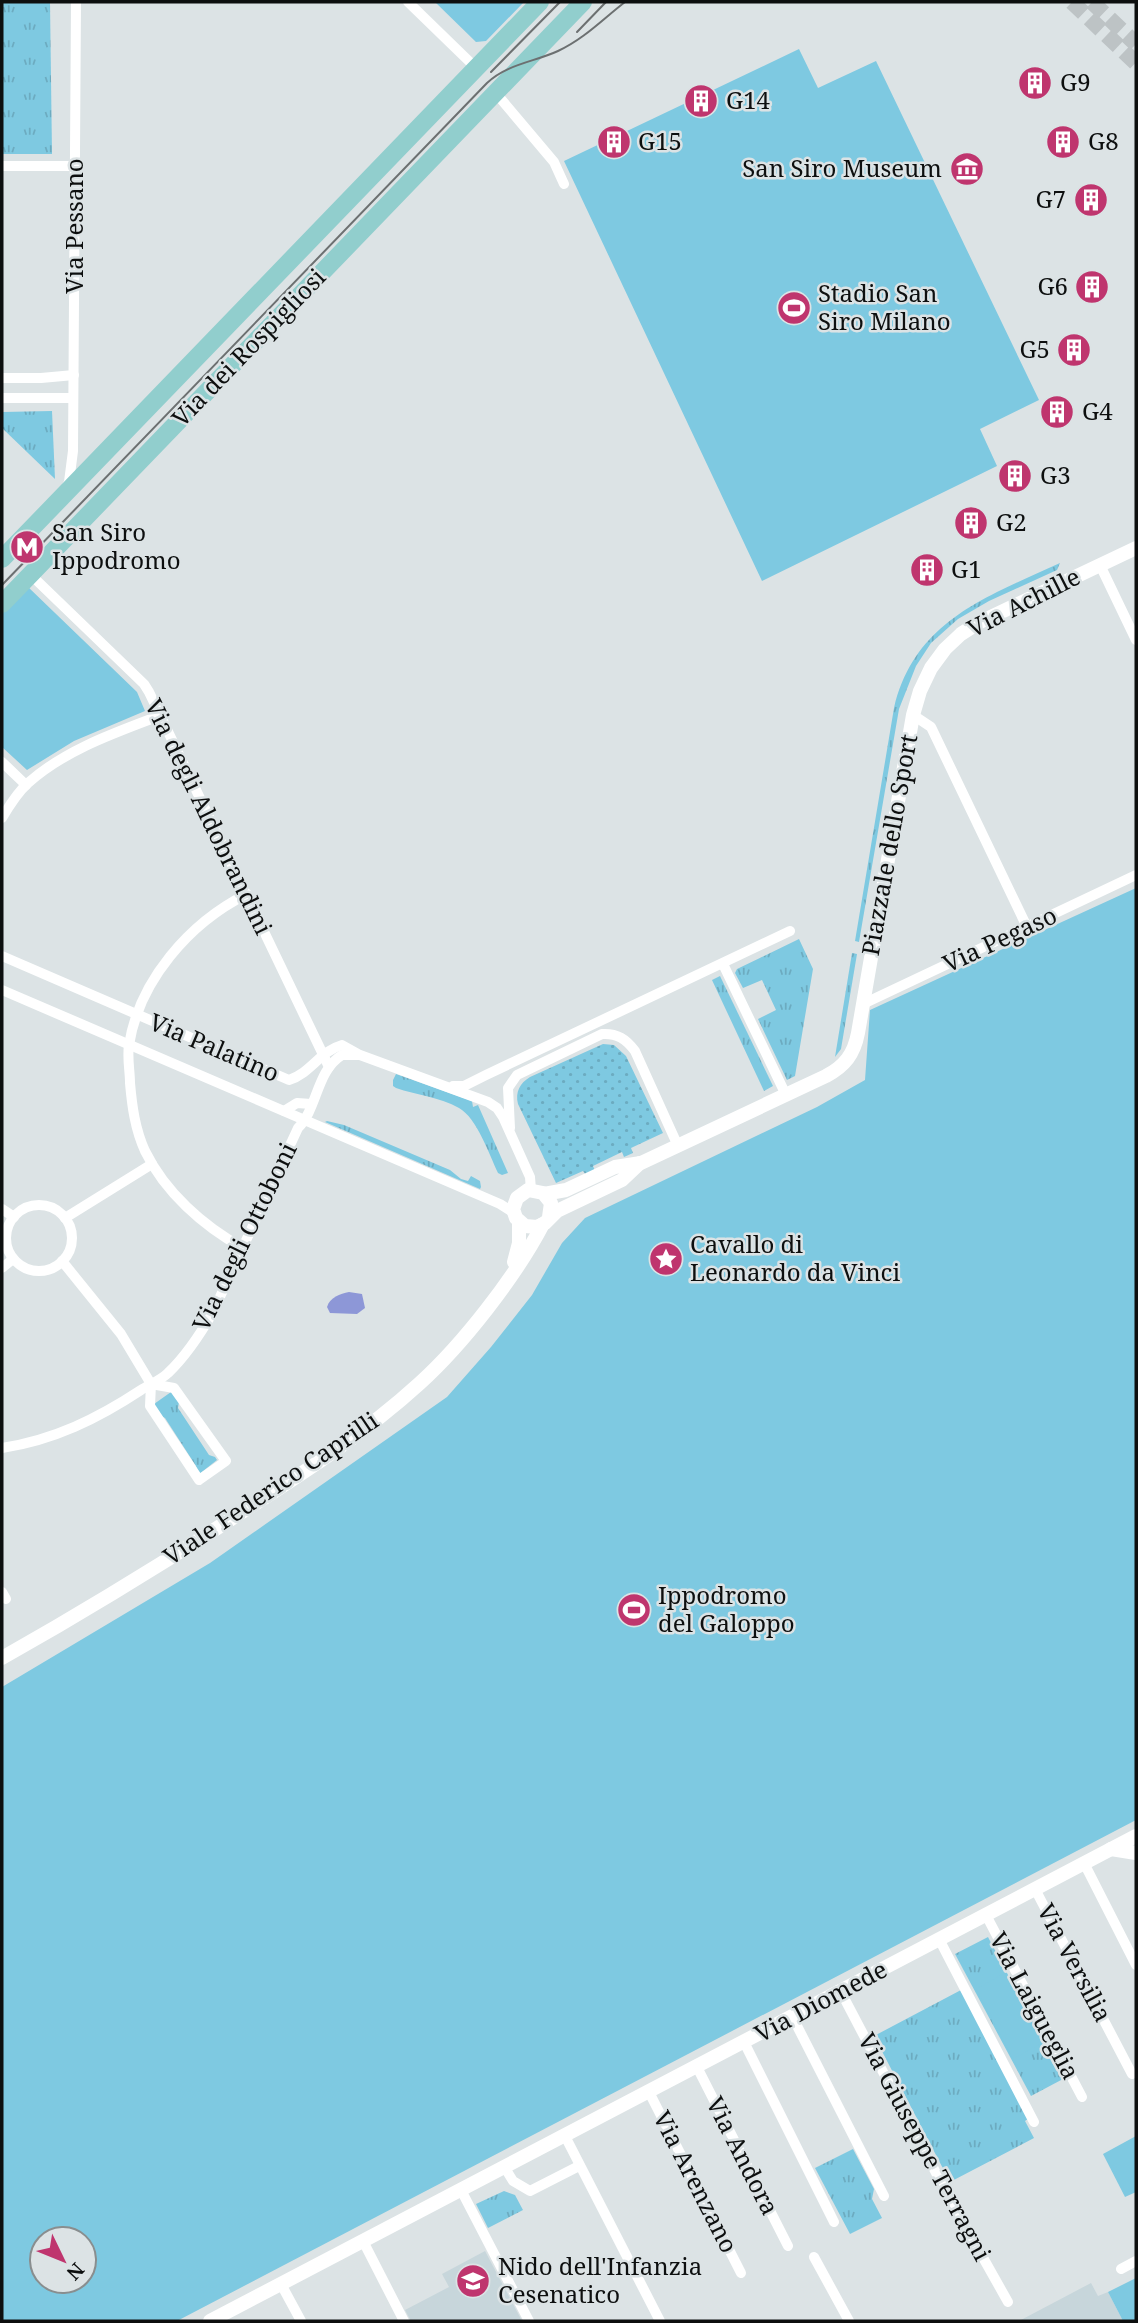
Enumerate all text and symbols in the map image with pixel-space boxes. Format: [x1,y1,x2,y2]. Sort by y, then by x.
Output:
building icon: G9 [1016,64,1054,102]
place label: G9 [1060,65,1091,98]
building icon: G14 [682,82,720,120]
place label: G14 [726,83,771,116]
building icon: G15 [595,123,633,161]
building icon: G8 [1044,123,1082,161]
place label: G15 [638,124,682,157]
place label: G8 [1088,124,1119,157]
museum icon: San Siro Museum [948,150,986,188]
place label: San Siro Museum [742,151,942,184]
street label: Via Pessano [57,158,90,294]
building icon: G7 [1072,181,1110,219]
place label: G7 [1035,182,1066,215]
street label: Via dei Rospigliosi [164,260,332,433]
building icon: G6 [1073,268,1111,306]
place label: G6 [1037,269,1068,302]
place label: Stadio San Siro Milano [818,276,951,337]
sports icon: Stadio San Siro Milano [775,289,813,327]
building icon: G5 [1055,331,1093,369]
place label: G5 [1019,332,1050,365]
building icon: G4 [1038,393,1076,431]
place label: G4 [1082,394,1113,427]
building icon: G3 [996,457,1034,495]
place label: G3 [1040,458,1071,491]
building icon: G2 [952,504,990,542]
place label: G2 [996,505,1027,538]
place label: San Siro Ippodromo [52,515,181,576]
metro station icon: San Siro Ippodromo [8,528,46,566]
building icon: G1 [908,551,946,589]
place label: G1 [951,552,982,585]
street label: Via Achille [961,559,1085,644]
street label: Via degli Aldobrandini [138,693,281,940]
street label: Piazzale dello Sport [853,731,924,958]
street label: Via Pegaso [937,898,1062,979]
street label: Via Palatino [145,1004,285,1089]
street label: Via degli Ottoboni [184,1136,304,1336]
place label: Cavallo di Leonardo da Vinci [690,1227,900,1288]
place icon: Cavallo di Leonardo da Vinci [647,1240,685,1278]
street label: Viale Federico Caprilli [156,1403,384,1572]
place label: Ippodromo del Galoppo [658,1578,795,1639]
sports icon: Ippodromo del Galoppo [615,1591,653,1629]
street label: Via Versilia [1030,1897,1120,2027]
street label: Via Laigueglia [983,1926,1088,2085]
street label: Via Diomede [748,1952,892,2049]
street label: Via Giuseppe Terragni [851,2026,1000,2266]
street label: Via Andora [699,2090,787,2220]
street label: Via Arenzano [646,2105,746,2258]
north arrow [28,2225,98,2295]
place label: Nido dell'Infanzia Cesenatico [498,2249,702,2310]
text: N [61,2257,90,2286]
school or university icon: Nido dell'Infanzia Cesenatico [454,2262,492,2300]

